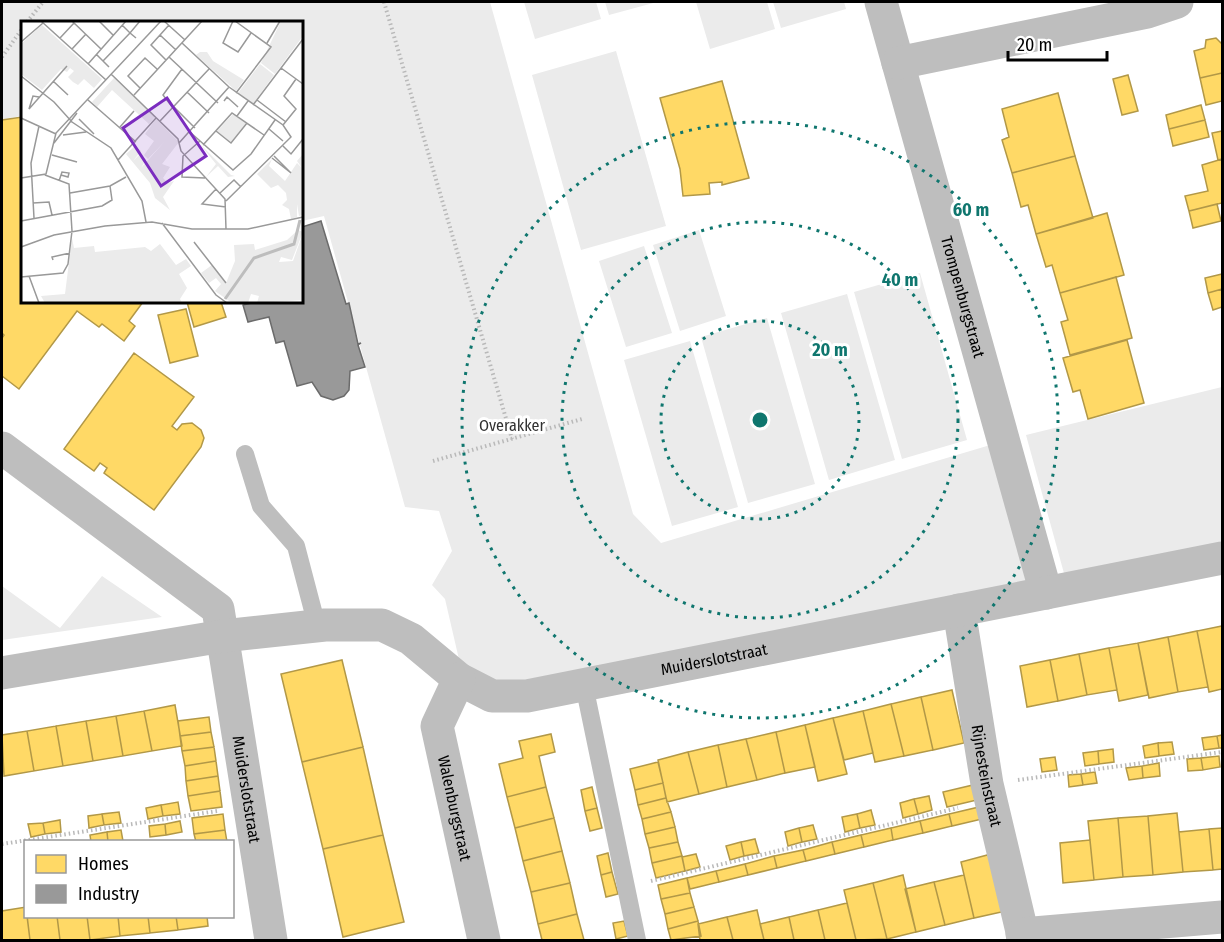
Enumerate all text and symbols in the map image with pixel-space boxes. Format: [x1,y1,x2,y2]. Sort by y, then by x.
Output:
inset map [21,21,303,303]
scale bar [1008,24,1107,62]
text: 20 m [1017,34,1052,56]
text: 60 m [953,199,989,221]
street label: Trompenburgstraat [937,234,989,360]
text: 40 m [882,269,918,291]
text: 20 m [811,339,848,361]
centre of rings [750,410,770,430]
park label: Overakker [479,416,546,435]
street label: Muiderslotstraat [659,639,770,679]
street label: Rijnesteinstraat [968,723,1006,829]
street label: Muiderslotstraat [229,734,265,845]
street label: Walenburgstraat [434,754,476,863]
legend [24,840,234,918]
text: Homes [78,853,129,875]
text: Industry [78,883,139,905]

